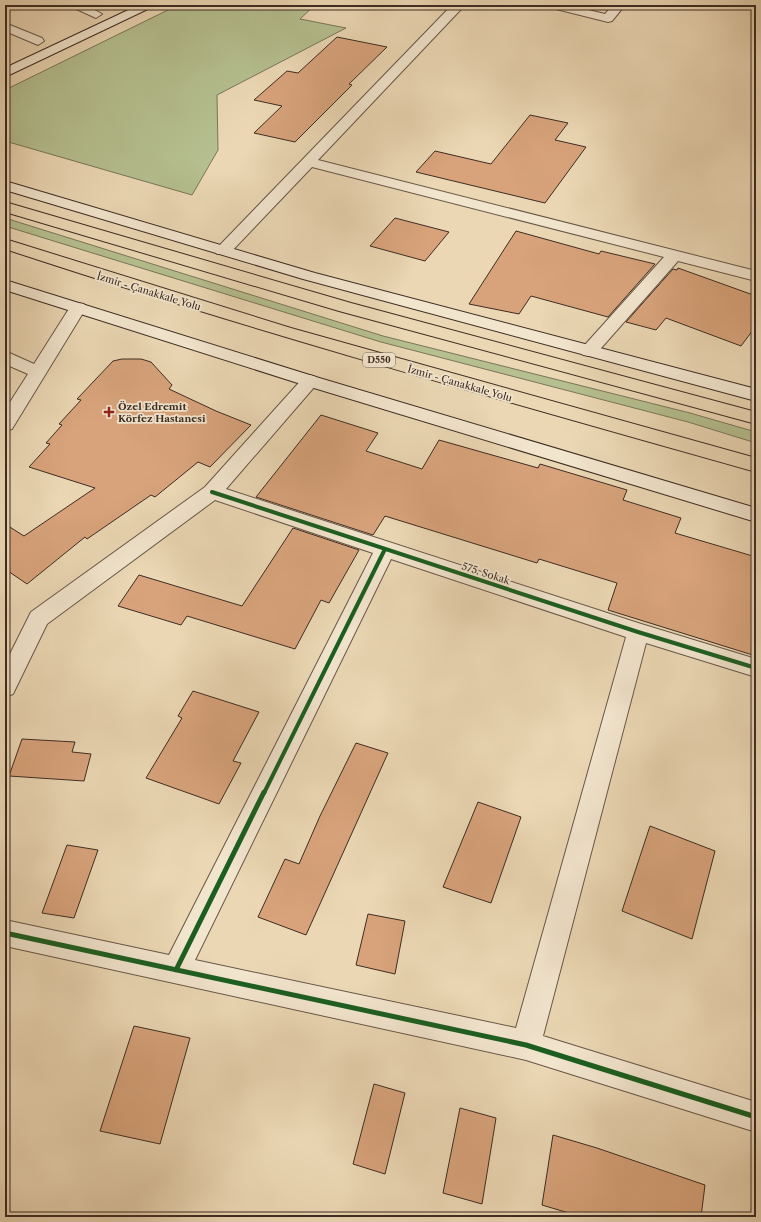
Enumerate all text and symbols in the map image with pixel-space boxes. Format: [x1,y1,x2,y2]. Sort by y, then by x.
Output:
street label: İzmir - Çanakkale Yolu [95,269,203,314]
road number: D550 [363,353,395,367]
street label: İzmir - Çanakkale Yolu [406,362,514,405]
place label: Özel Edremit Körfez Hastanesi [118,400,206,425]
marker: Özel Edremit Körfez Hastanesi [103,406,115,418]
street label: 575. Sokak [460,560,513,588]

